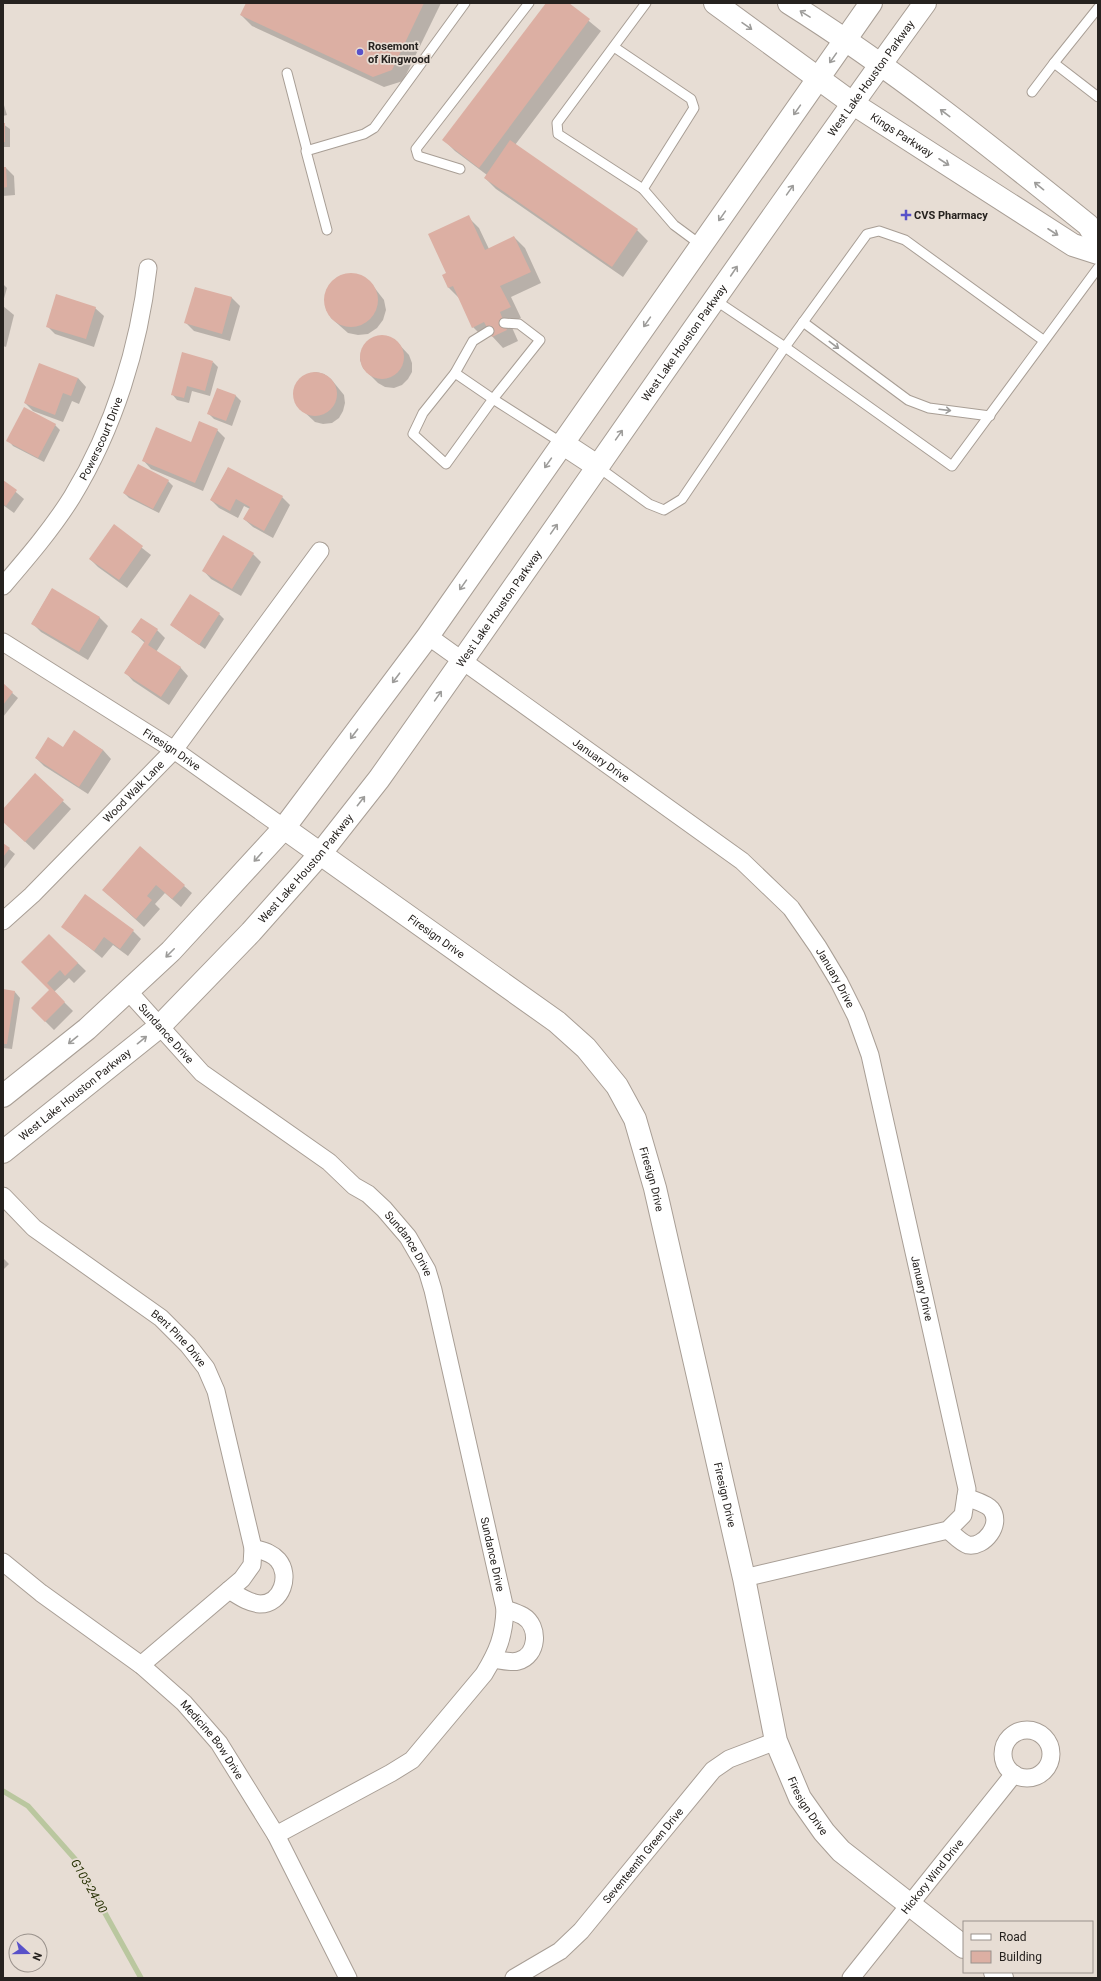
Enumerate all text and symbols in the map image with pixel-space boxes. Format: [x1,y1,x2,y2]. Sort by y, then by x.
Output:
one-way arrow [800,9,811,18]
street label: West Lake Houston Parkway [825,17,918,139]
one-way arrow [741,22,752,30]
place label: Rosemont of Kingwood [368,40,430,66]
marker: Rosemont of Kingwood [355,47,365,57]
one-way arrow [829,52,837,63]
one-way arrow [793,104,801,115]
one-way arrow [940,108,951,117]
street label: Kings Parkway [868,111,936,161]
one-way arrow [938,158,949,166]
one-way arrow [1034,182,1045,190]
one-way arrow [786,184,794,195]
place label: CVS Pharmacy [914,209,988,222]
one-way arrow [718,210,726,221]
marker: CVS Pharmacy [901,210,911,220]
one-way arrow [1047,228,1058,236]
one-way arrow [730,266,738,277]
street label: West Lake Houston Parkway [639,281,730,404]
one-way arrow [643,316,651,327]
one-way arrow [829,341,840,350]
street label: Powerscourt Drive [77,395,125,483]
one-way arrow [938,406,951,414]
one-way arrow [615,429,623,440]
one-way arrow [544,457,552,468]
one-way arrow [550,524,558,535]
street label: West Lake Houston Parkway [454,547,545,670]
one-way arrow [459,580,467,591]
one-way arrow [392,673,400,684]
one-way arrow [434,691,442,702]
street label: Firesign Drive [140,726,203,774]
one-way arrow [350,728,358,739]
street label: January Drive [570,736,632,785]
street label: Wood Walk Lane [101,758,167,825]
one-way arrow [357,796,366,807]
street label: West Lake Houston Parkway [256,811,357,926]
one-way arrow [253,851,262,862]
street label: Firesign Drive [405,912,467,961]
street label: January Drive [813,946,857,1010]
one-way arrow [165,948,175,957]
street label: Sundance Drive [136,1001,196,1066]
one-way arrow [68,1035,79,1044]
one-way arrow [137,1035,148,1044]
street label: West Lake Houston Parkway [17,1046,134,1144]
street label: Firesign Drive [636,1145,666,1213]
street label: Sundance Drive [382,1209,434,1278]
street label: January Drive [908,1254,935,1323]
street label: Bent Pine Drive [149,1307,209,1370]
street label: Firesign Drive [711,1461,738,1529]
street label: Sundance Drive [477,1516,507,1593]
street label: Medicine Bow Drive [178,1698,246,1782]
street label: Firesign Drive [785,1775,830,1838]
street label: Seventeenth Green Drive [600,1805,686,1906]
street label: Hickory Wind Drive [899,1837,966,1917]
water label: G103-24-00 [68,1856,110,1916]
legend [963,1921,1093,1973]
text: Road [999,1930,1027,1944]
north arrow [8,1933,48,1973]
text: N [29,1950,44,1963]
text: Building [999,1950,1042,1964]

